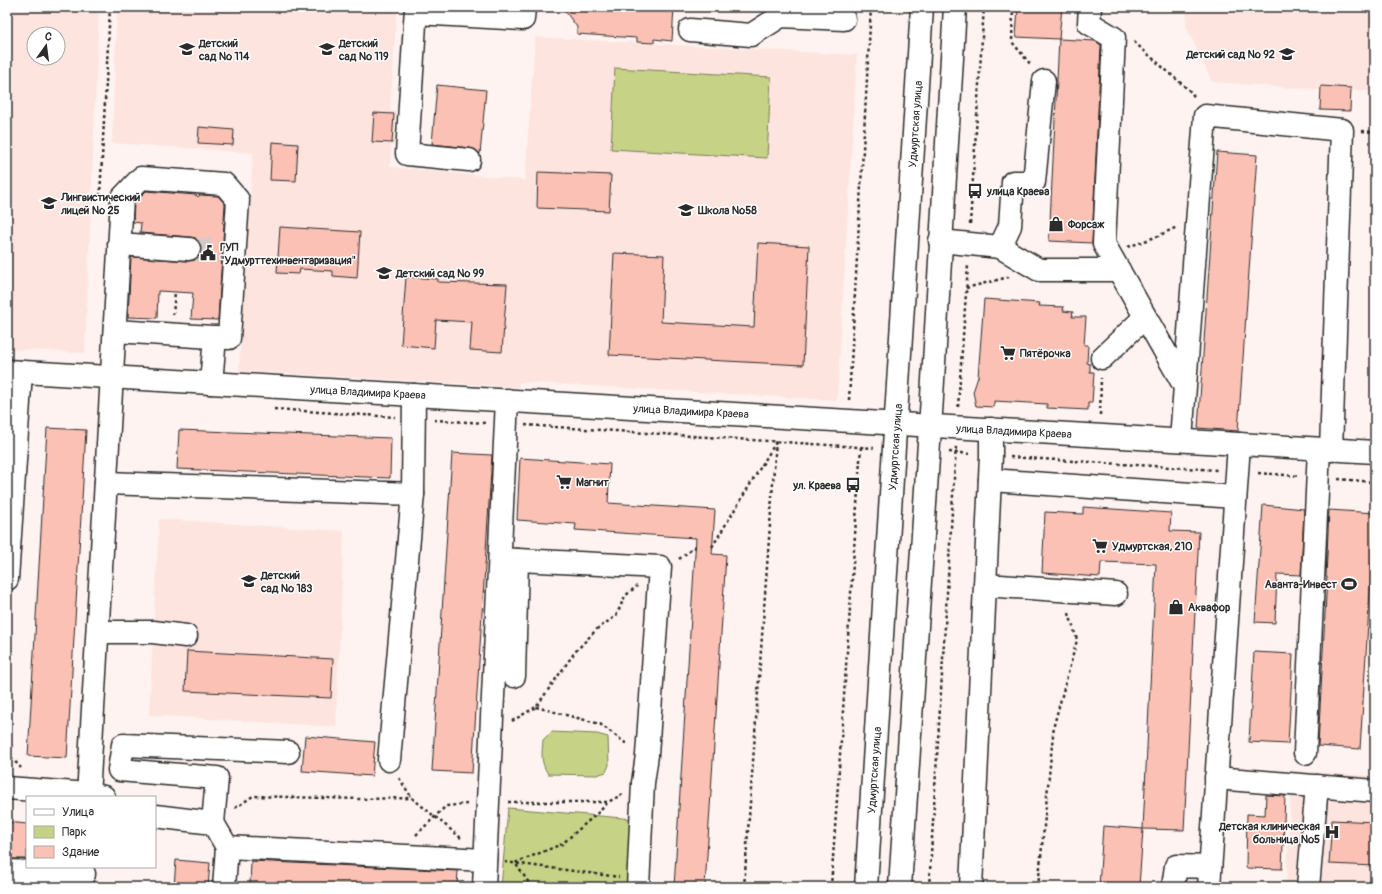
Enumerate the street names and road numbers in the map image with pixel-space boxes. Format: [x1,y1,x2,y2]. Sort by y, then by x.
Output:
street label: Удмуртская улица [906,80,925,168]
street label: улица Владимира Краева [309,383,426,402]
street label: улица Владимира Краева [632,402,749,421]
street label: Удмуртская улица [886,403,905,491]
street label: улица Владимира Краева [955,422,1072,441]
street label: Удмуртская улица [865,726,884,814]

